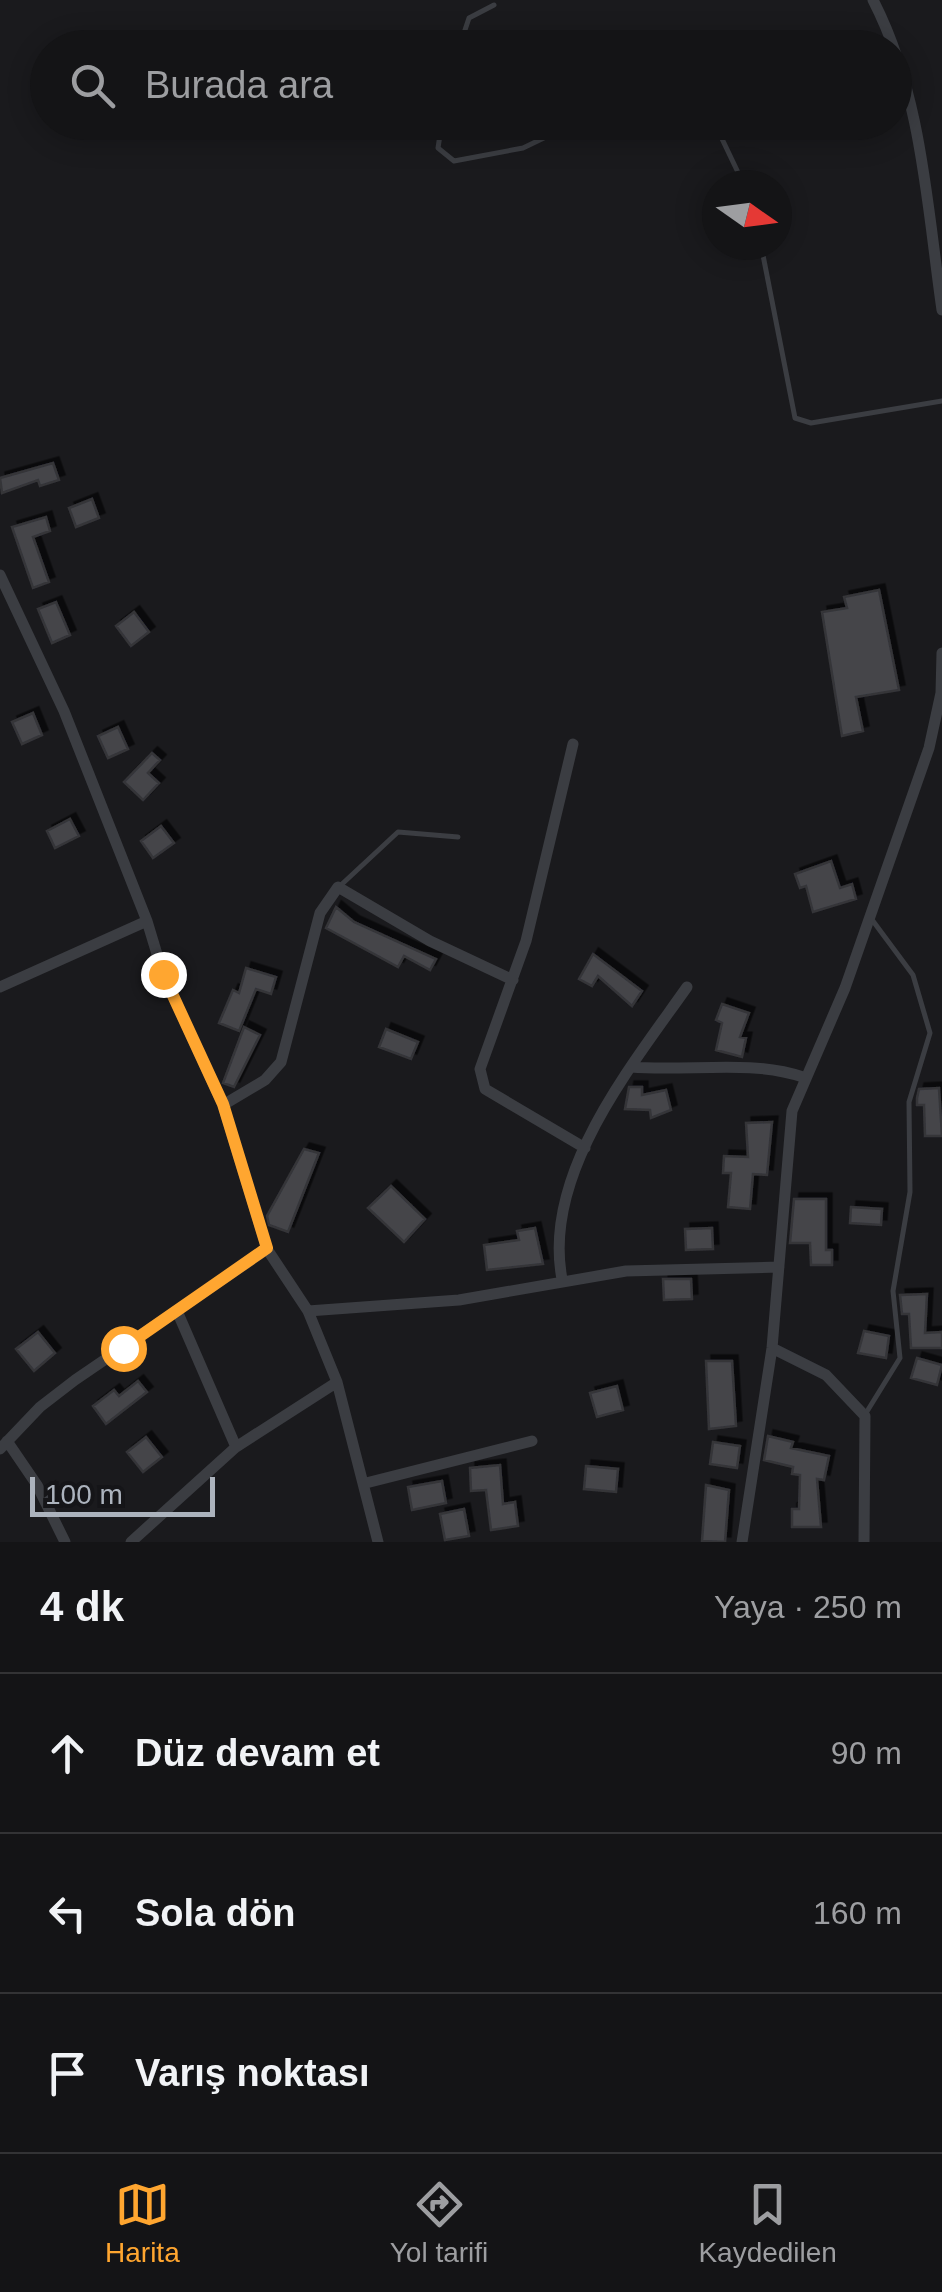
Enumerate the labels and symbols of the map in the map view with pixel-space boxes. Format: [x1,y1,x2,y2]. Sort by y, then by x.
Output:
north arrow [702,170,792,260]
route end [141,952,187,998]
route start [101,1326,147,1372]
scale bar [30,1472,215,1516]

